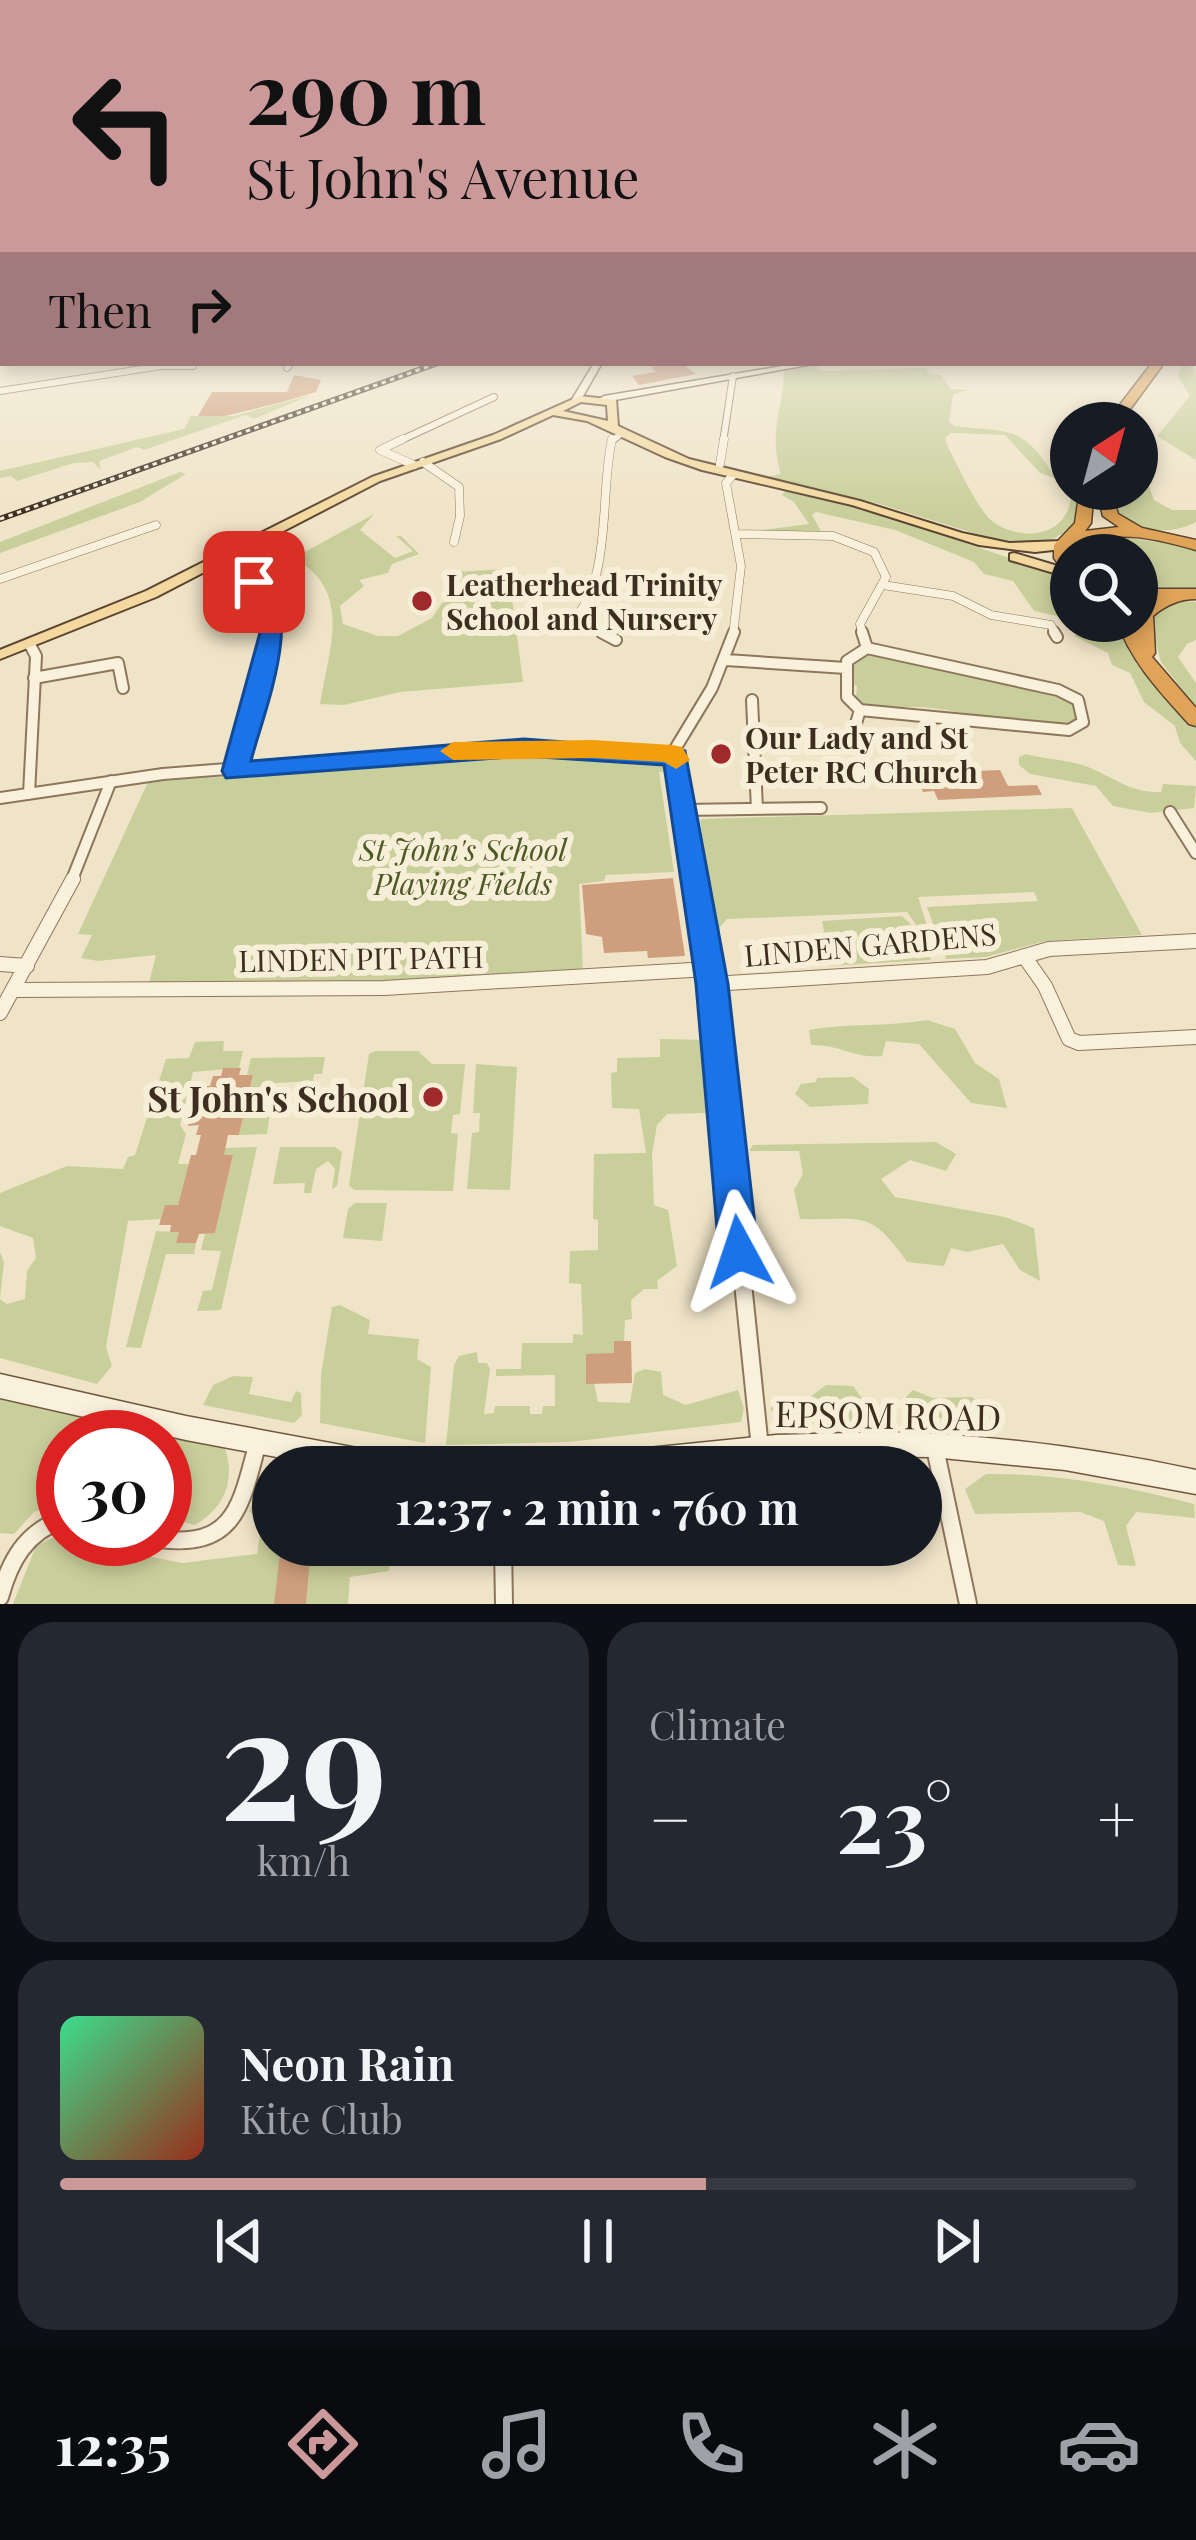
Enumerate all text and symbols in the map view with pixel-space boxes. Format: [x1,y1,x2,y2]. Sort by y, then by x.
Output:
text: 290 m [246,34,486,146]
icon: left [48,48,204,204]
text: St John's Avenue [246,141,640,213]
icon: right [176,276,242,342]
text: Then [48,279,152,339]
north arrow [1050,402,1158,510]
map controls [1050,402,1158,642]
pin [203,531,305,633]
button: search [1050,534,1158,642]
icon: arrive [221,549,287,615]
place label: Leatherhead Trinity School and Nursery [446,564,723,638]
marker: Leatherhead Trinity School and Nursery [409,588,435,614]
place label: Our Lady and St Peter RC Church [745,717,978,791]
marker: Our Lady and St Peter RC Church [708,741,734,767]
park label: St John's School Playing Fields [358,829,569,903]
street label: LINDEN GARDENS [742,913,998,975]
street label: LINDEN PIT PATH [238,936,484,980]
place label: St John's School [147,1073,409,1121]
marker: St John's School [420,1084,446,1110]
position arrow [676,1189,802,1315]
street label: EPSOM ROAD [774,1388,1002,1440]
speed limit sign: 30 [36,1410,192,1566]
text: 12:37 · 2 min · 760 m [395,1476,799,1536]
text: 29 [220,1652,387,1860]
text: Climate [649,1698,786,1750]
text: 23° [836,1757,953,1877]
text: − [649,1773,692,1861]
text: + [1097,1773,1136,1861]
text: km/h [257,1834,350,1886]
text: Neon Rain [240,2032,454,2092]
text: Kite Club [240,2092,403,2144]
icon: previous [206,2208,272,2274]
icon: pause [565,2208,631,2274]
icon: next [924,2208,990,2274]
icon: directions [281,2402,365,2486]
icon: music [475,2402,559,2486]
icon: phone [669,2402,753,2486]
icon: climate [863,2402,947,2486]
icon: car [1057,2402,1141,2486]
text: 12:35 [55,2408,171,2480]

